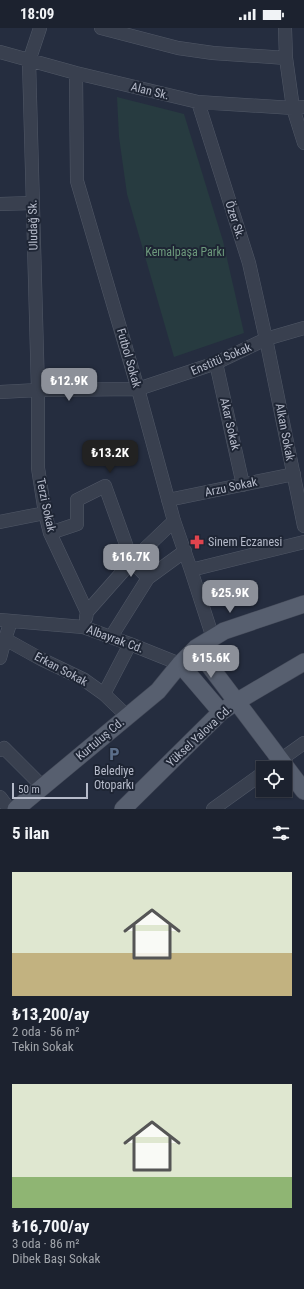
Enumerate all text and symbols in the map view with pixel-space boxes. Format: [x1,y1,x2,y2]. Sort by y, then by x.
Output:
text: 18:09 [20,5,54,23]
street label: Alan Sk. [129,80,171,102]
street label: Özer Sk. [222,199,249,241]
street label: Uludağ Sk. [26,200,40,250]
park label: Kemalpaşa Parkı [145,245,225,259]
street label: Futbol Sokak [114,327,144,390]
street label: Enstitü Sokak [189,340,254,378]
pin: ₺12.9K [36,368,102,402]
text: ₺12.9K [50,373,88,388]
street label: Akar Sokak [217,396,243,452]
street label: Alkan Sokak [273,402,298,462]
pin: ₺13.2K [77,440,143,474]
text: ₺13.2K [91,445,129,460]
street label: Arzu Sokak [204,474,259,499]
street label: Terzi Sokak [33,477,59,534]
pharmacy icon: Sinem Eczanesi [189,534,205,550]
place label: Sinem Eczanesi [208,535,282,549]
pin: ₺16.7K [98,544,164,578]
text: ₺16.7K [112,549,150,564]
pin: ₺25.9K [197,580,263,614]
text: ₺25.9K [211,585,249,600]
street label: Albayrak Cd. [85,622,145,656]
pin: ₺15.6K [178,645,244,679]
street label: Erkan Sokak [32,649,90,689]
text: ₺15.6K [192,650,230,665]
street label: Yüksel Yalova Cd. [164,702,234,770]
street label: Kurtuluş Cd. [73,715,127,763]
parking icon: Belediye Otoparkı [106,746,122,762]
map controls [256,761,292,797]
button: locate [256,761,292,797]
place label: Belediye Otoparkı [94,764,134,792]
scale bar [12,781,88,800]
text: 50 m [18,783,40,796]
icon: filters [270,822,292,844]
text: 5 ilan [12,823,49,843]
icon: home [116,898,188,970]
text: ₺13,200/ay [12,1004,89,1024]
text: 2 oda · 56 m² [12,1024,80,1039]
text: Tekin Sokak [12,1039,74,1054]
icon: home [116,1110,188,1182]
text: ₺16,700/ay [12,1216,89,1236]
text: 3 oda · 86 m² [12,1236,80,1251]
text: Dibek Başı Sokak [12,1251,100,1266]

